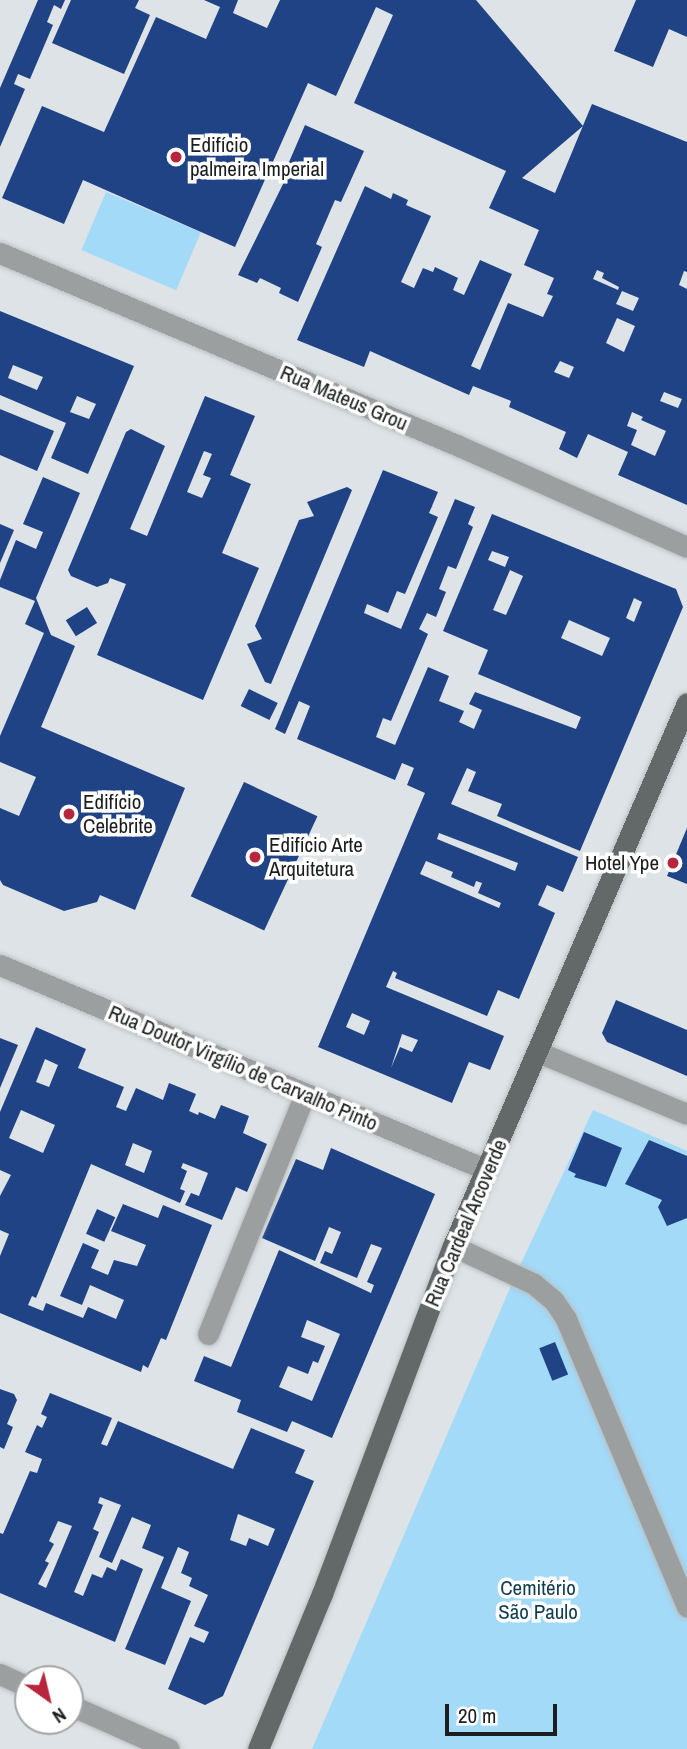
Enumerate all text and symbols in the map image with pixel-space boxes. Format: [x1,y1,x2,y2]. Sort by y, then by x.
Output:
place label: Edifício palmeira Imperial [190,132,324,182]
marker: Edifício palmeira Imperial [168,149,184,165]
street label: Rua Mateus Grou [277,360,411,436]
place label: Edifício Celebrite [83,789,153,839]
marker: Edifício Celebrite [61,806,77,822]
place label: Edifício Arte Arquitetura [269,832,364,882]
marker: Edifício Arte Arquitetura [247,849,263,865]
place label: Hotel Ype [585,850,659,876]
marker: Hotel Ype [665,855,681,871]
street label: Rua Doutor Virgílio de Carvalho Pinto [105,1000,381,1136]
street label: Rua Cardeal Arcoverde [419,1135,513,1311]
park label: Cemitério São Paulo [498,1575,578,1625]
north arrow [14,1665,84,1735]
scale bar [449,1690,561,1734]
text: 20 m [458,1701,496,1730]
text: N [48,1702,72,1730]

